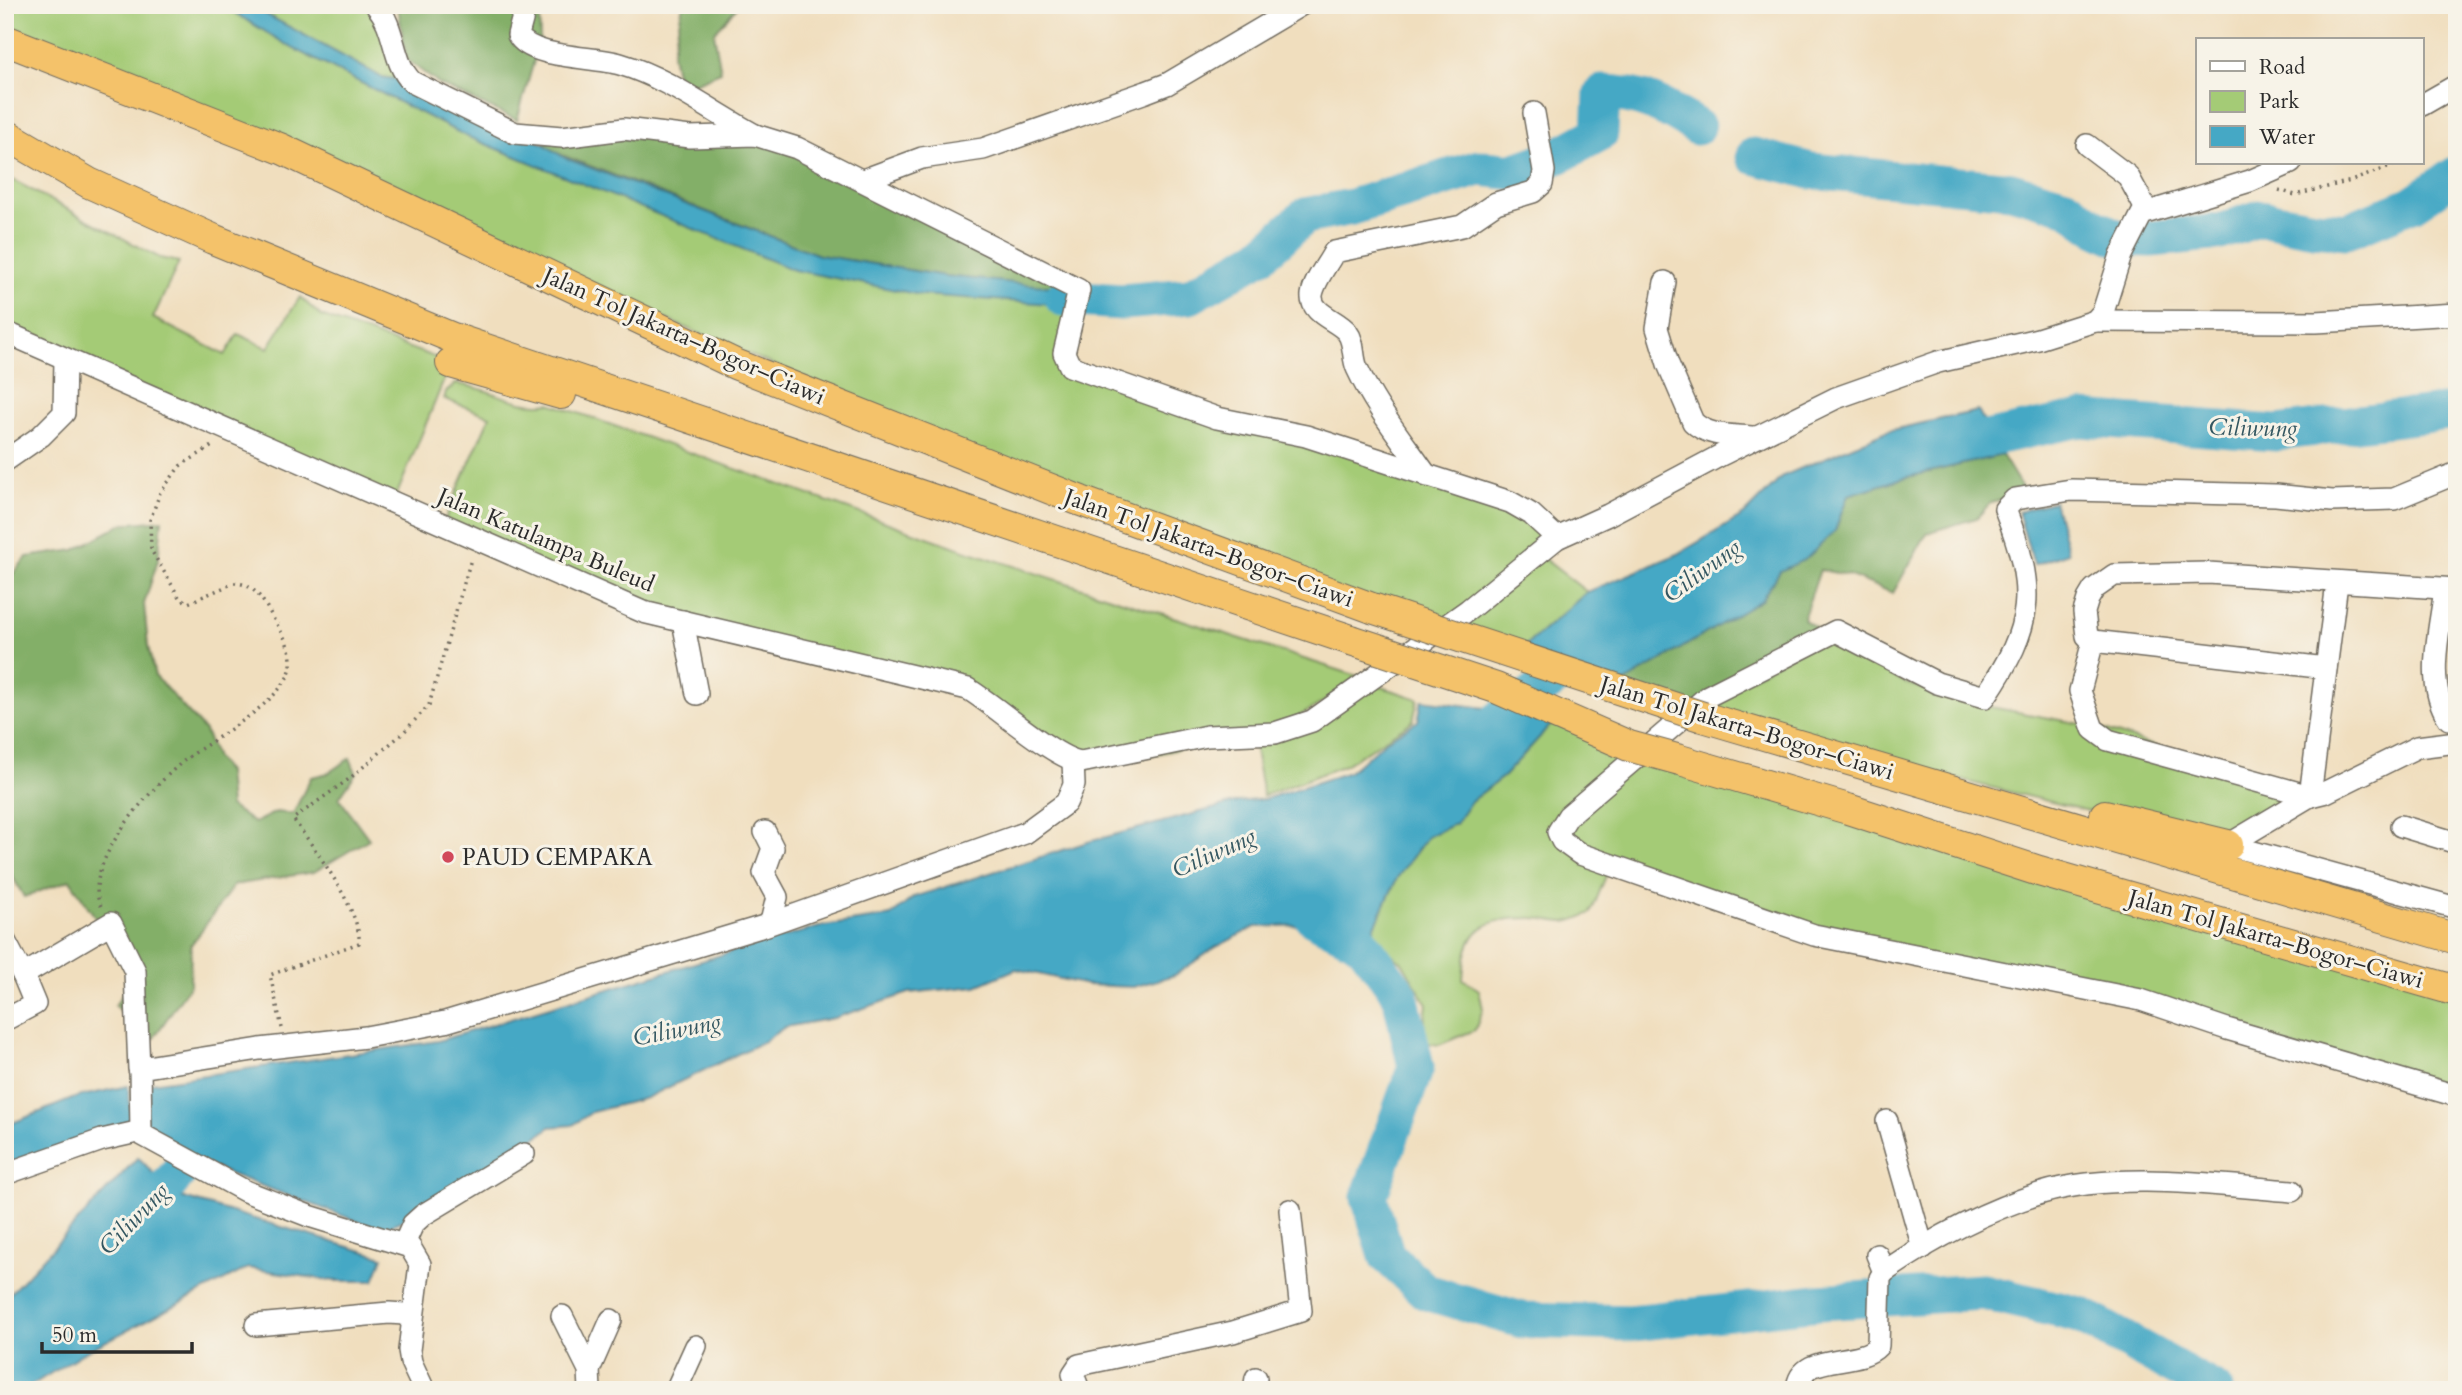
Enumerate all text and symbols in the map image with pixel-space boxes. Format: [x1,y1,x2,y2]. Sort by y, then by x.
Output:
legend [2196,38,2424,164]
text: Road [2259,53,2305,82]
text: Park [2259,87,2300,116]
text: Water [2258,123,2315,152]
street label: Jalan Tol Jakarta–Bogor–Ciawi [535,258,830,412]
water label: Ciliwung [2208,411,2298,445]
street label: Jalan Katulampa Buleud [430,479,660,600]
street label: Jalan Tol Jakarta–Bogor–Ciawi [1057,480,1358,615]
water label: Ciliwung [1656,531,1748,610]
street label: Jalan Tol Jakarta–Bogor–Ciawi [1593,668,1898,788]
water label: Ciliwung [1167,820,1262,886]
place label: PAUD CEMPAKA [462,842,653,873]
marker: PAUD CEMPAKA [440,849,456,865]
street label: Jalan Tol Jakarta–Bogor–Ciawi [2122,881,2427,996]
water label: Ciliwung [630,1005,724,1055]
water label: Ciliwung [91,1175,177,1262]
scale bar [42,1311,192,1355]
text: 50 m [52,1321,97,1350]

